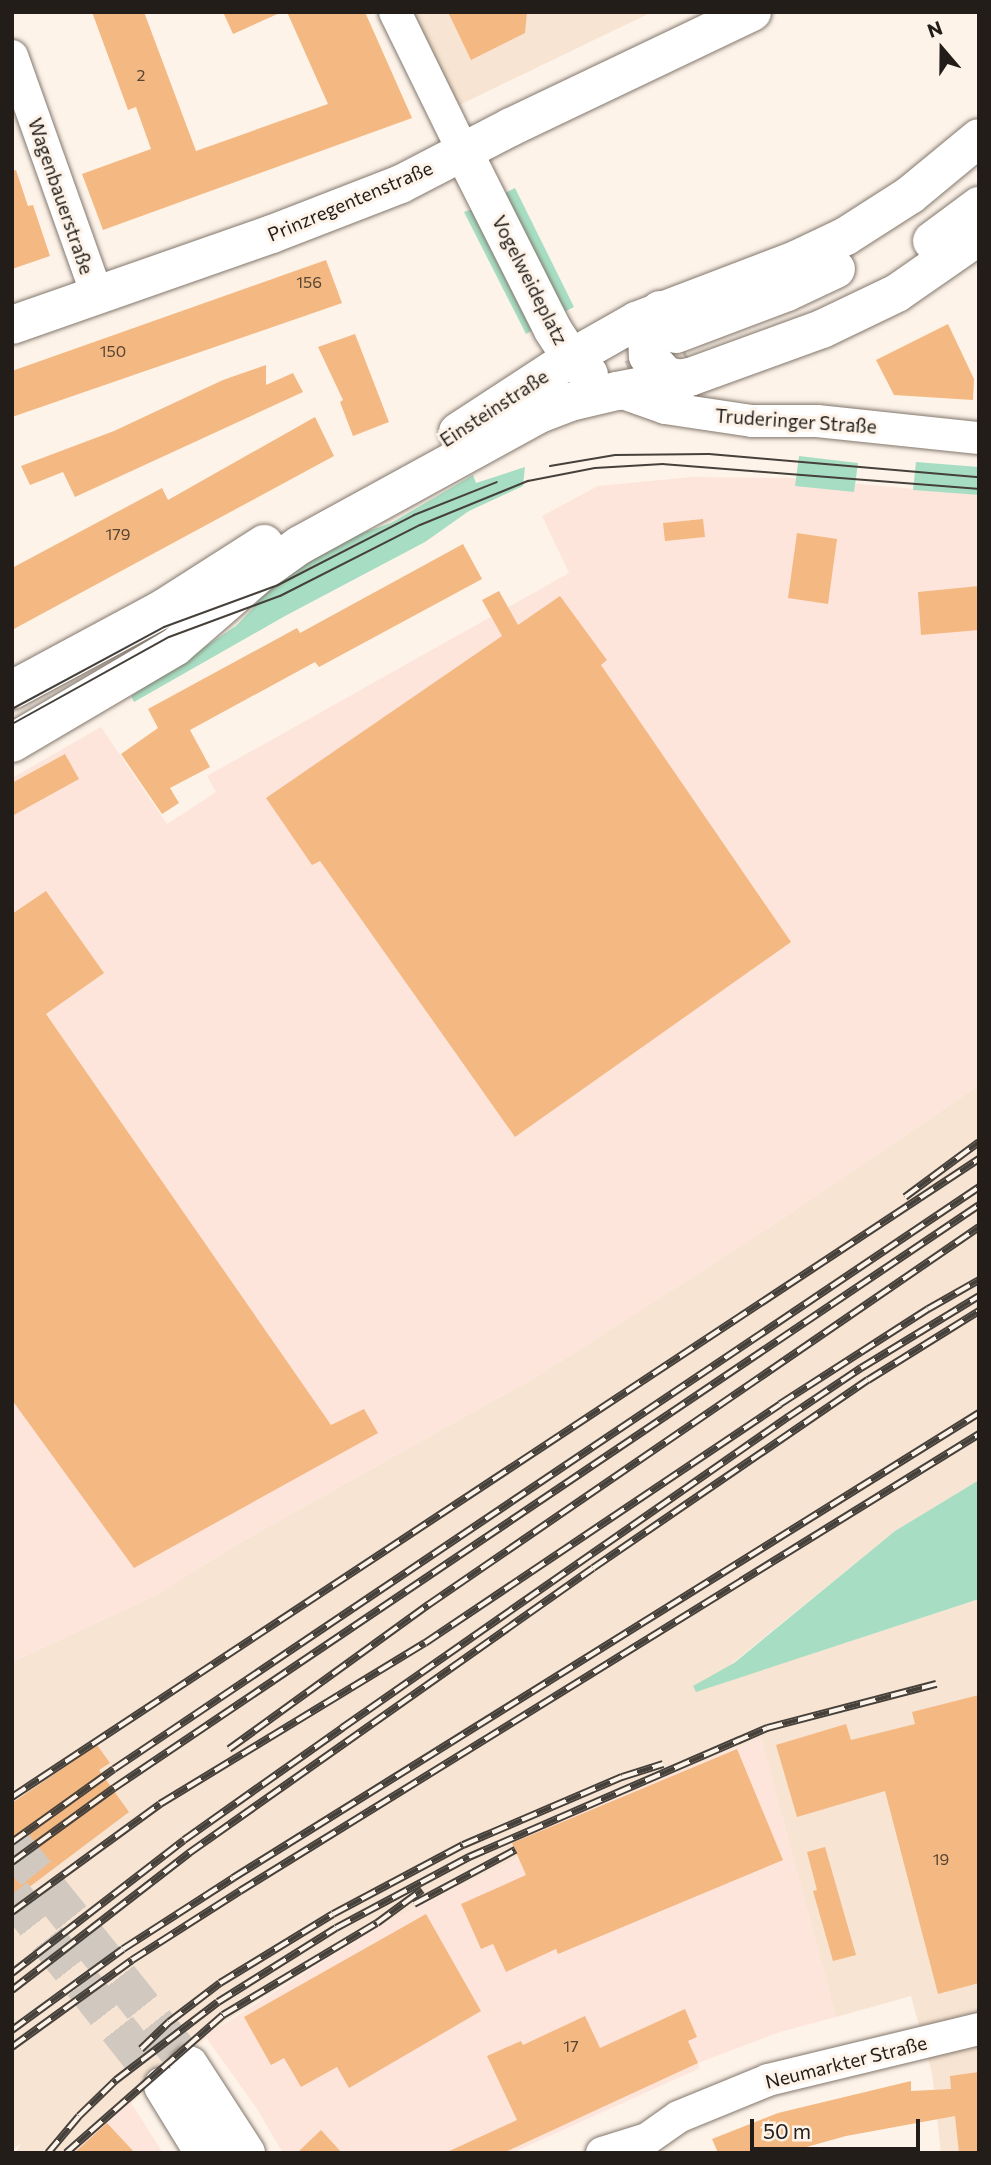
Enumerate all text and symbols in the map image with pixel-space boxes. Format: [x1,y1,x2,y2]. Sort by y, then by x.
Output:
north arrow [907,14,977,84]
text: N [924,16,945,42]
house number: 2 [137,65,145,85]
street label: Wagenbauerstraße [24,115,98,277]
street label: Prinzregentenstraße [264,156,436,246]
street label: Vogelweideplatz [488,212,572,348]
house number: 156 [296,272,322,292]
house number: 150 [100,341,126,361]
street label: Einsteinstraße [436,365,552,451]
street label: Truderinger Straße [714,404,878,438]
house number: 179 [106,524,130,544]
house number: 19 [933,1849,949,1869]
street label: Neumarkter Straße [763,2031,929,2093]
house number: 17 [563,2036,579,2056]
scale bar [753,2106,923,2150]
text: 50 m [763,2118,811,2143]

